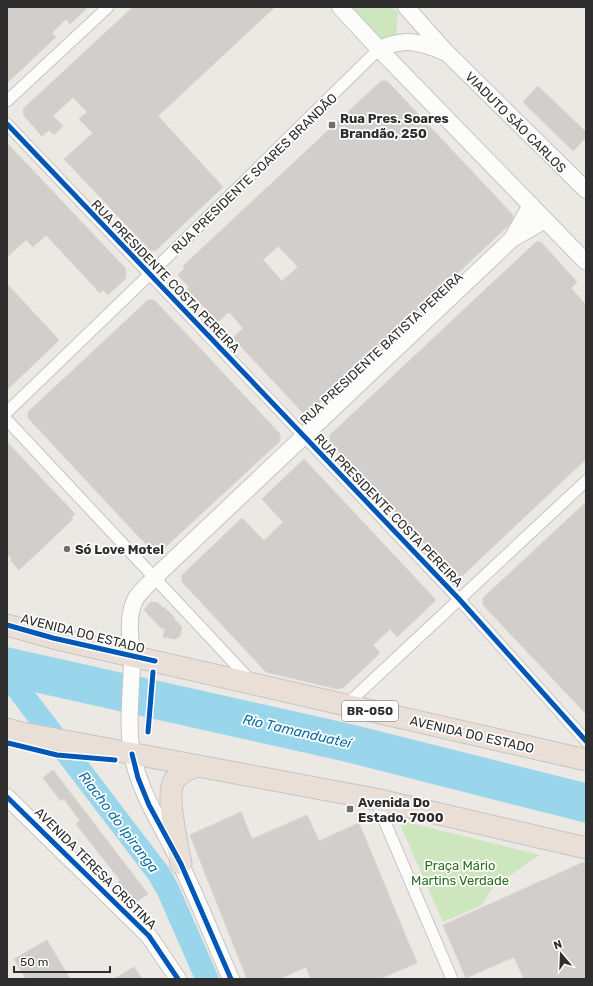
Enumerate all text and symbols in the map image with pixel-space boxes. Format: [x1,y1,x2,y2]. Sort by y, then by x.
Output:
street label: VIADUTO SÃO CARLOS [462,69,569,176]
street label: RUA PRESIDENTE SOARES BRANDÃO [169,90,340,257]
place label: Rua Pres. Soares Brandão, 250 [340,111,449,141]
marker: Rua Pres. Soares Brandão, 250 [327,120,337,130]
street label: RUA PRESIDENTE COSTA PEREIRA [88,197,243,356]
street label: RUA PRESIDENTE BATISTA PEREIRA [297,269,466,428]
street label: RUA PRESIDENTE COSTA PEREIRA [311,431,466,590]
place label: Só Love Motel [75,542,164,557]
marker: Só Love Motel [62,544,72,554]
street label: AVENIDA DO ESTADO [19,611,147,656]
road number: BR-050 [342,701,398,721]
water label: Rio Tamanduateí [241,711,355,753]
street label: AVENIDA DO ESTADO [408,713,536,756]
water label: Riacho do Ipiranga [75,768,162,876]
place label: Avenida Do Estado, 7000 [358,795,444,825]
street label: AVENIDA TERESA CRISTINA [32,804,160,933]
marker: Avenida Do Estado, 7000 [345,804,355,814]
park label: Praça Mário Martins Verdade [411,858,509,888]
north arrow [541,934,581,974]
text: N [552,938,564,952]
scale bar [14,948,110,974]
text: 50 m [20,955,48,969]

